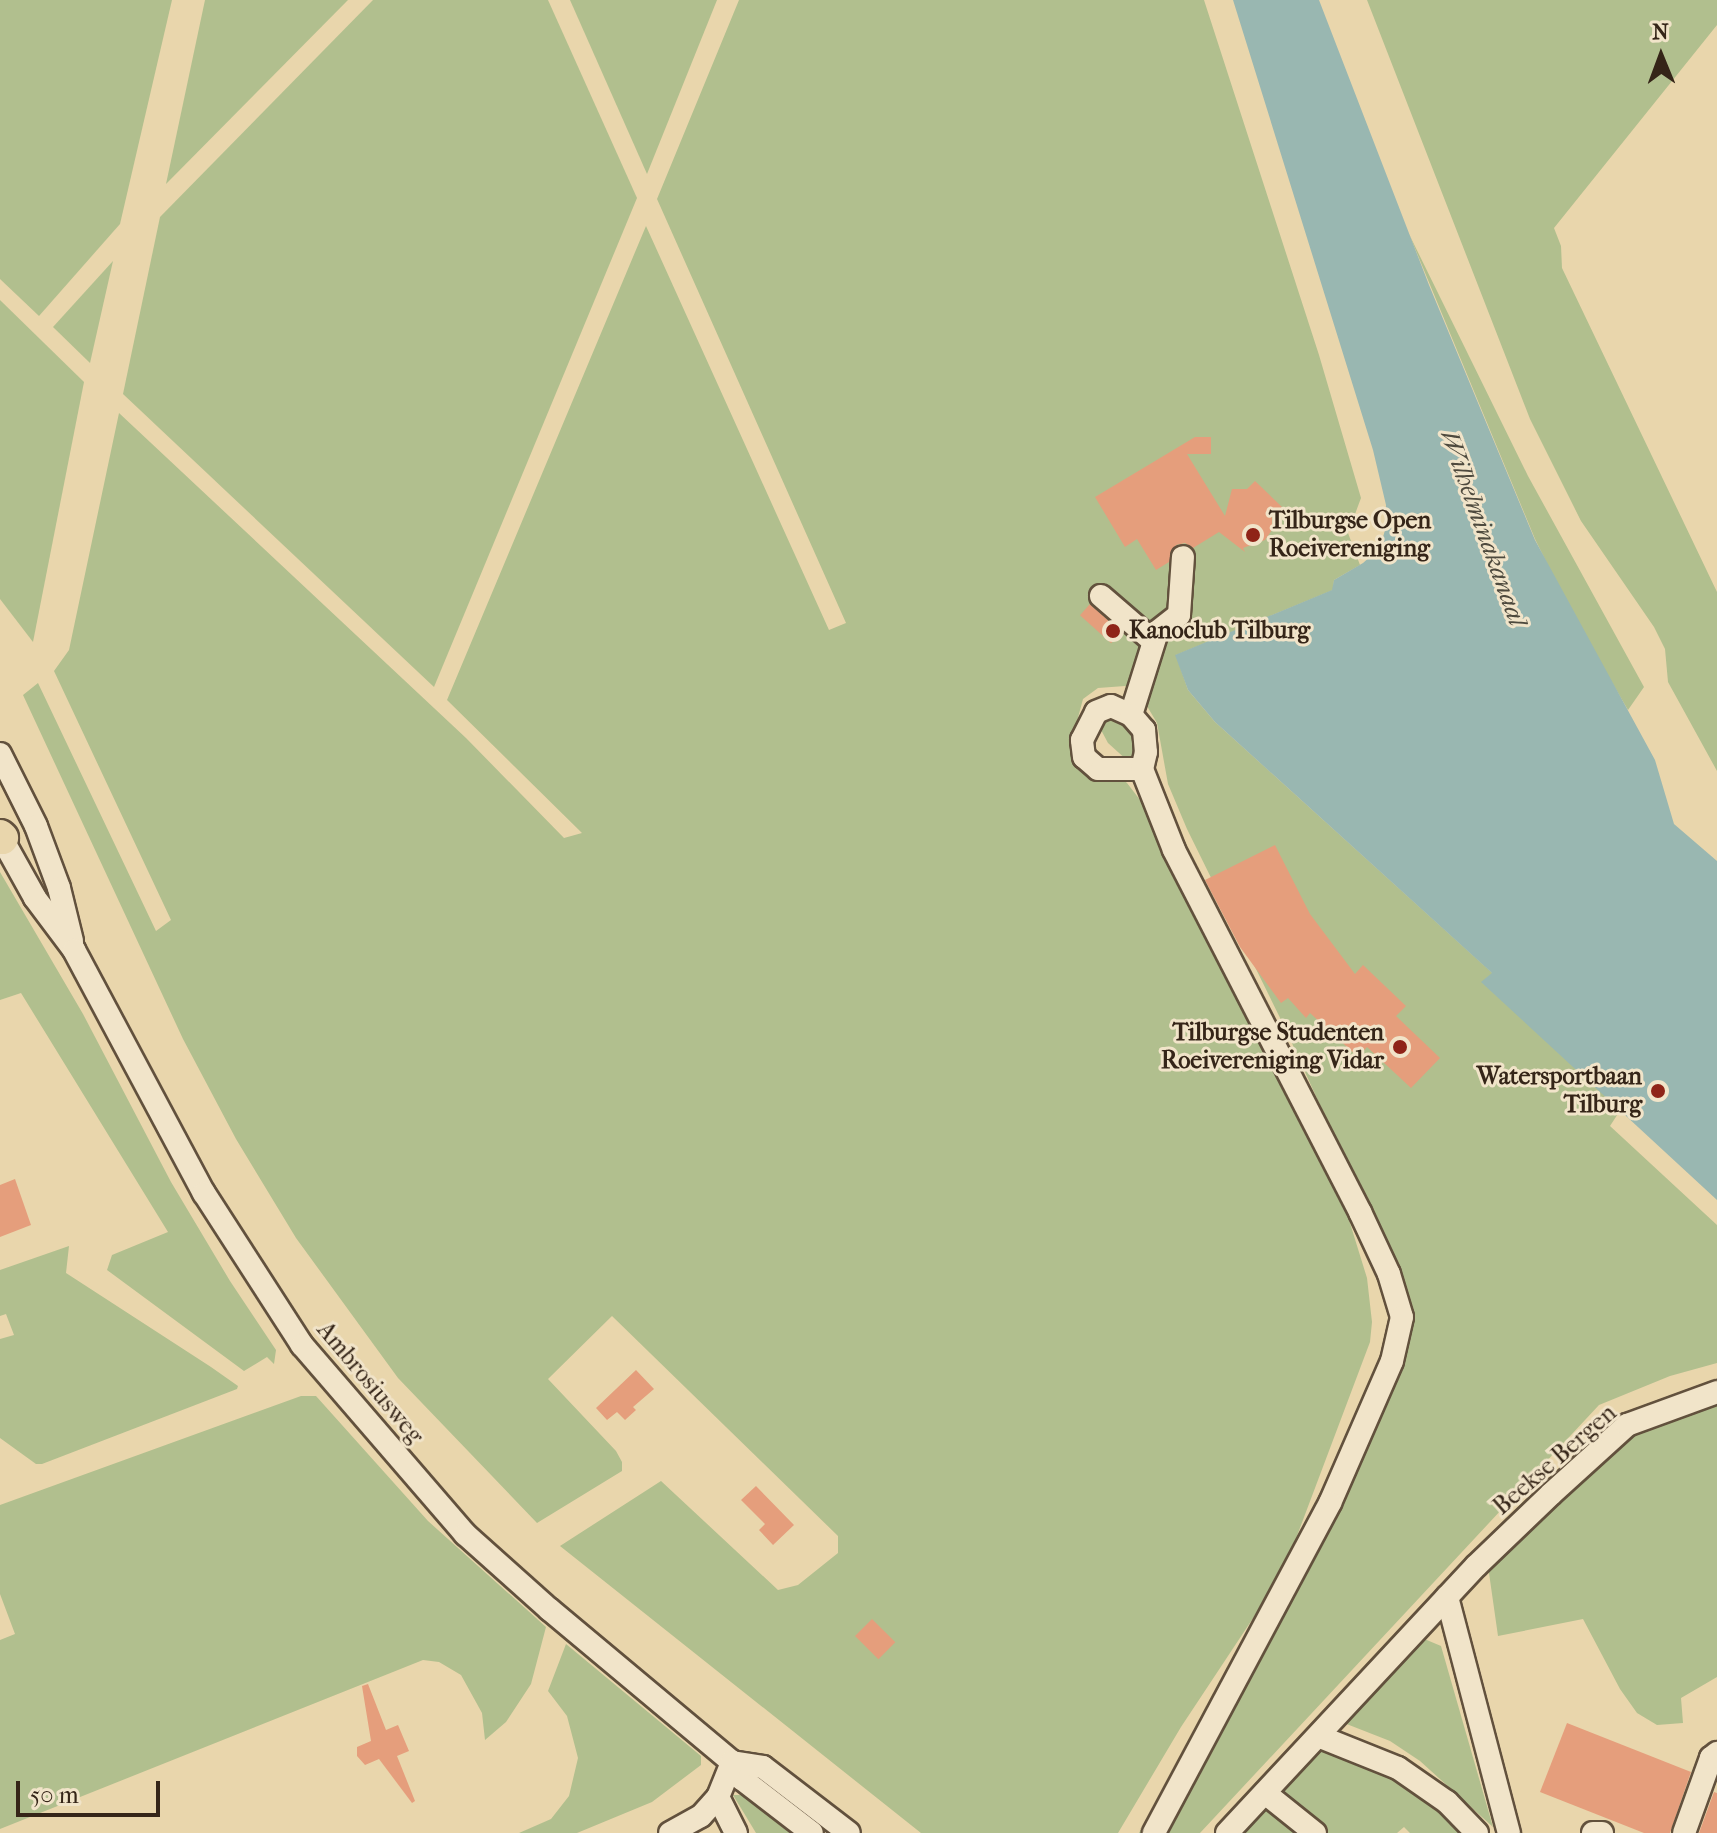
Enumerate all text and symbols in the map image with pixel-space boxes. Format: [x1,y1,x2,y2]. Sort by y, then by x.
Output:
north arrow [1621,16,1701,96]
text: N [1652,19,1669,45]
water label: Wilhelminakanaal [1433,426,1533,630]
place label: Tilburgse Open Roeivereniging [1269,507,1431,563]
marker: Tilburgse Open Roeivereniging [1244,526,1262,544]
place label: Kanoclub Tilburg [1129,617,1310,645]
marker: Kanoclub Tilburg [1104,622,1122,640]
place label: Tilburgse Studenten Roeivereniging Vidar [1161,1019,1384,1075]
marker: Tilburgse Studenten Roeivereniging Vidar [1391,1038,1409,1056]
place label: Watersportbaan Tilburg [1477,1063,1642,1119]
marker: Watersportbaan Tilburg [1649,1082,1667,1100]
street label: Ambrosiusweg [311,1316,429,1450]
street label: Beekse Bergen [1488,1399,1622,1521]
scale bar [20,1765,164,1815]
text: 50 m [30,1781,79,1809]

